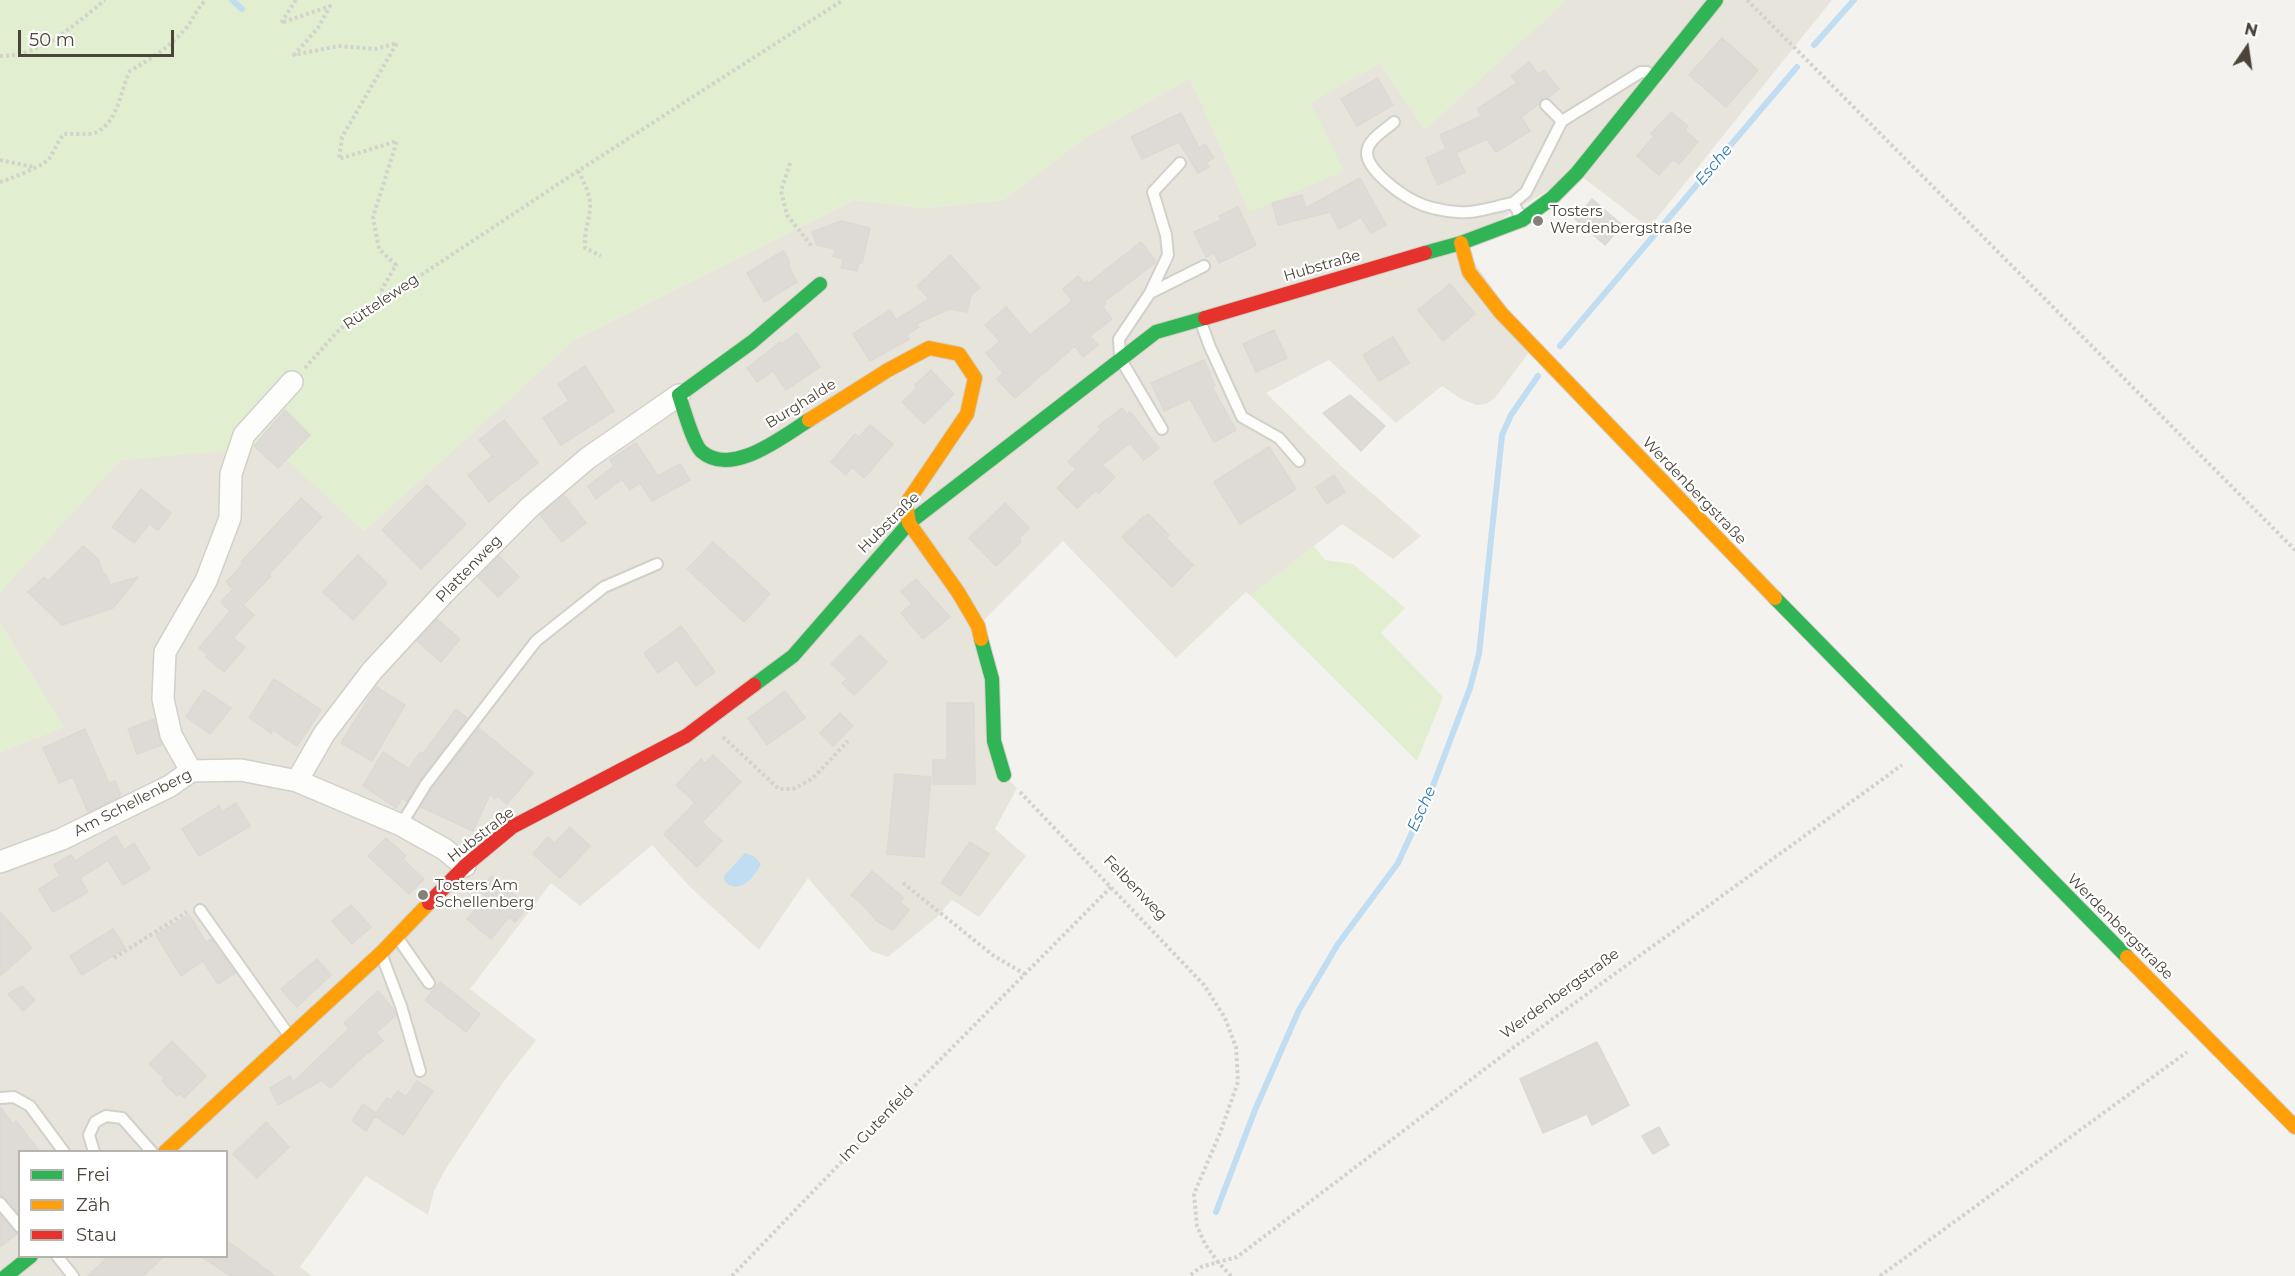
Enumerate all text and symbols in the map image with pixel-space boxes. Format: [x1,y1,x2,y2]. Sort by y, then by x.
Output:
scale bar [21,18,177,56]
north arrow [2217,18,2277,78]
text: N [2243,19,2260,41]
text: 50 m [29,29,75,51]
water label: Esche [1691,141,1737,189]
place label: Tosters Werdenbergstraße [1550,203,1692,238]
marker: Tosters Werdenbergstraße [1531,214,1545,228]
street label: Hubstraße [1281,246,1363,286]
street label: Rütteleweg [340,270,422,334]
street label: Burghalde [762,375,840,433]
street label: Werdenbergstraße [1638,434,1750,548]
street label: Hubstraße [855,489,923,557]
street label: Plattenweg [432,532,506,606]
street label: Am Schellenberg [71,765,195,841]
water label: Esche [1404,783,1440,835]
street label: Hubstraße [444,804,518,866]
street label: Felbenweg [1099,852,1171,924]
street label: Werdenbergstraße [2063,870,2177,984]
place label: Tosters Am Schellenberg [435,877,534,912]
marker: Tosters Am Schellenberg [416,888,430,902]
street label: Werdenbergstraße [1497,945,1623,1043]
street label: Im Gutenfeld [836,1082,918,1166]
legend [18,1150,228,1258]
text: Frei [76,1164,110,1186]
text: Zäh [76,1194,111,1216]
text: Stau [76,1224,117,1246]

